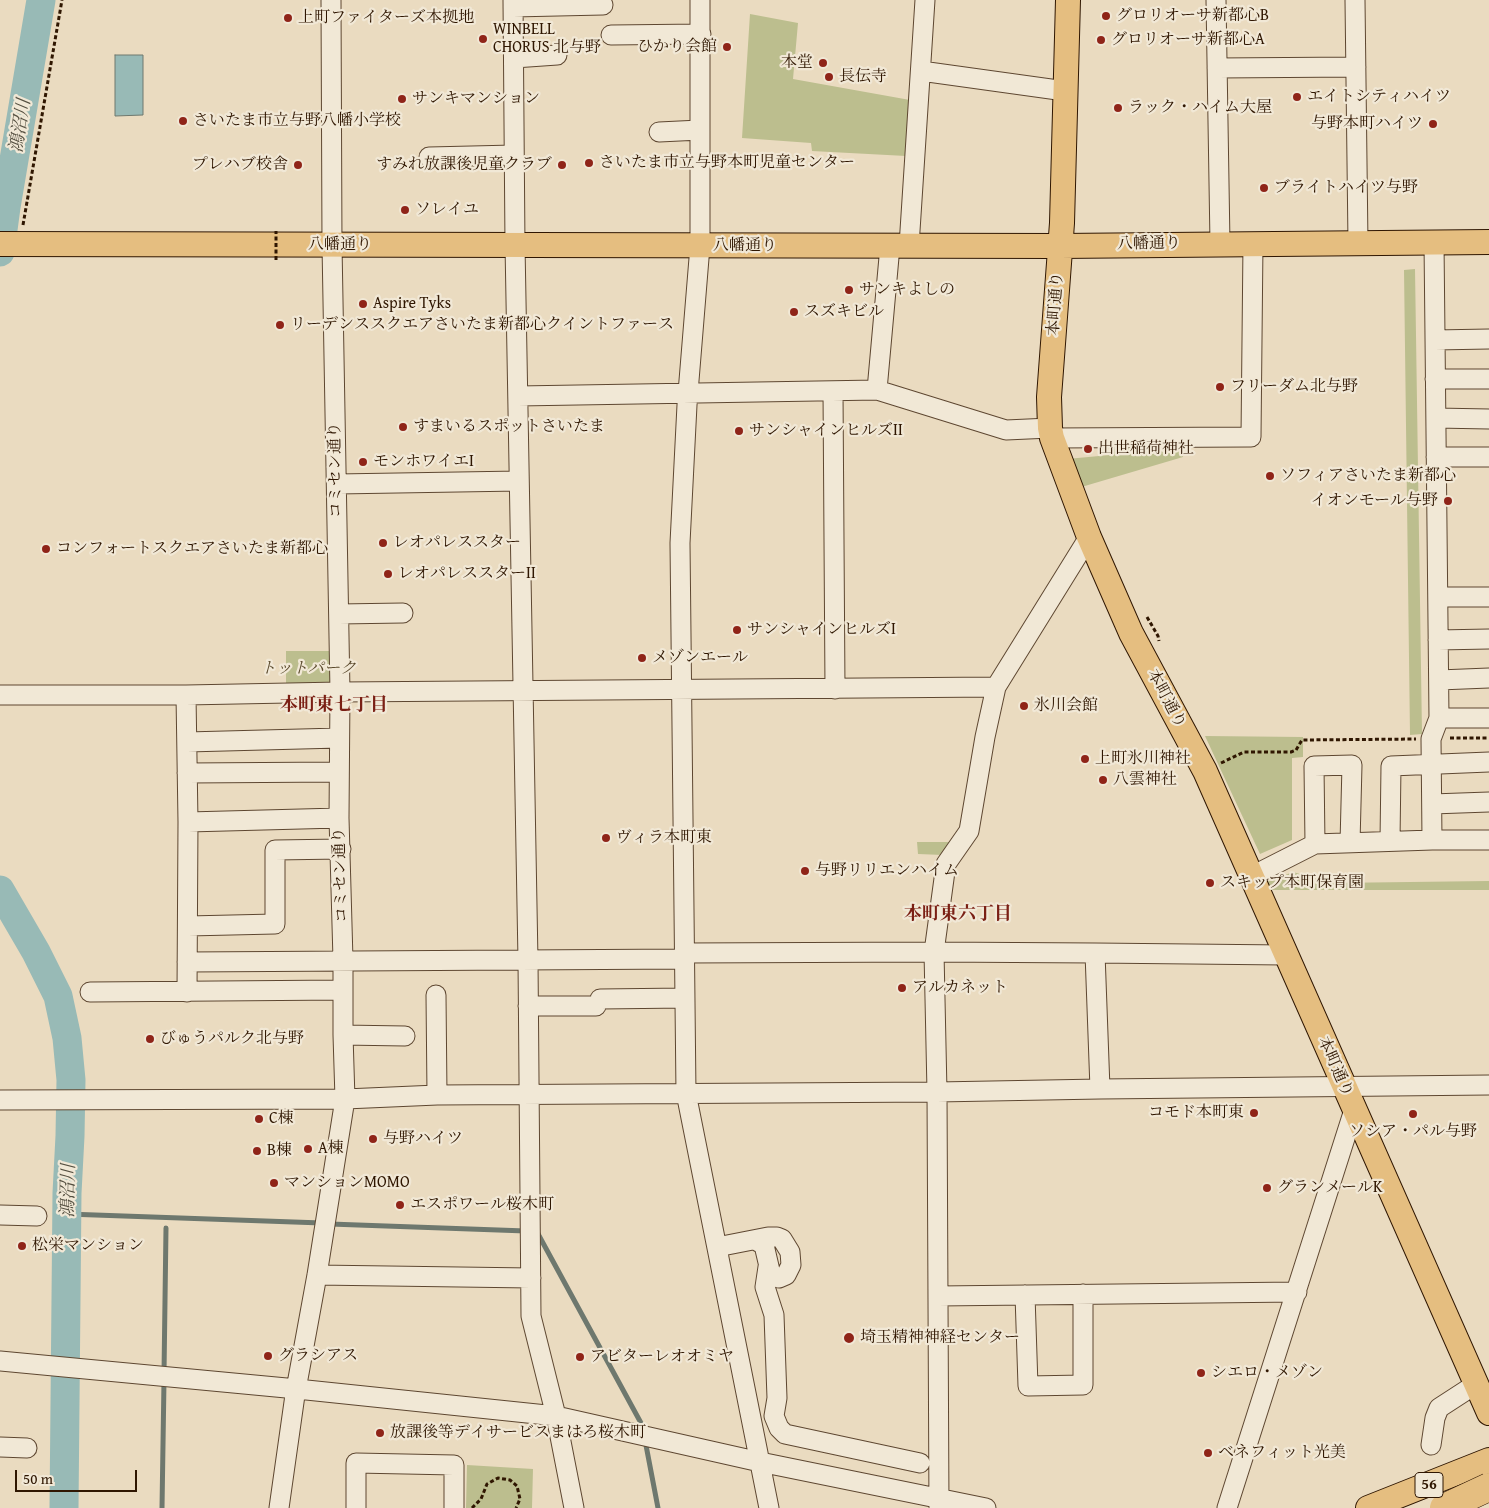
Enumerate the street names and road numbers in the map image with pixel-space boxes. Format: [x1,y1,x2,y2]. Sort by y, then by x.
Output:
street label: 八幡通り [1117,234,1181,254]
street label: 八幡通り [308,235,372,255]
street label: 八幡通り [713,236,777,256]
street label: 本町通り [1044,271,1068,337]
street label: コミセン通り [326,422,346,518]
street label: 本町通り [1143,666,1189,732]
street label: コミセン通り [330,827,352,923]
street label: 本町通り [1313,1034,1357,1100]
road number: 56 [1415,1472,1443,1498]

